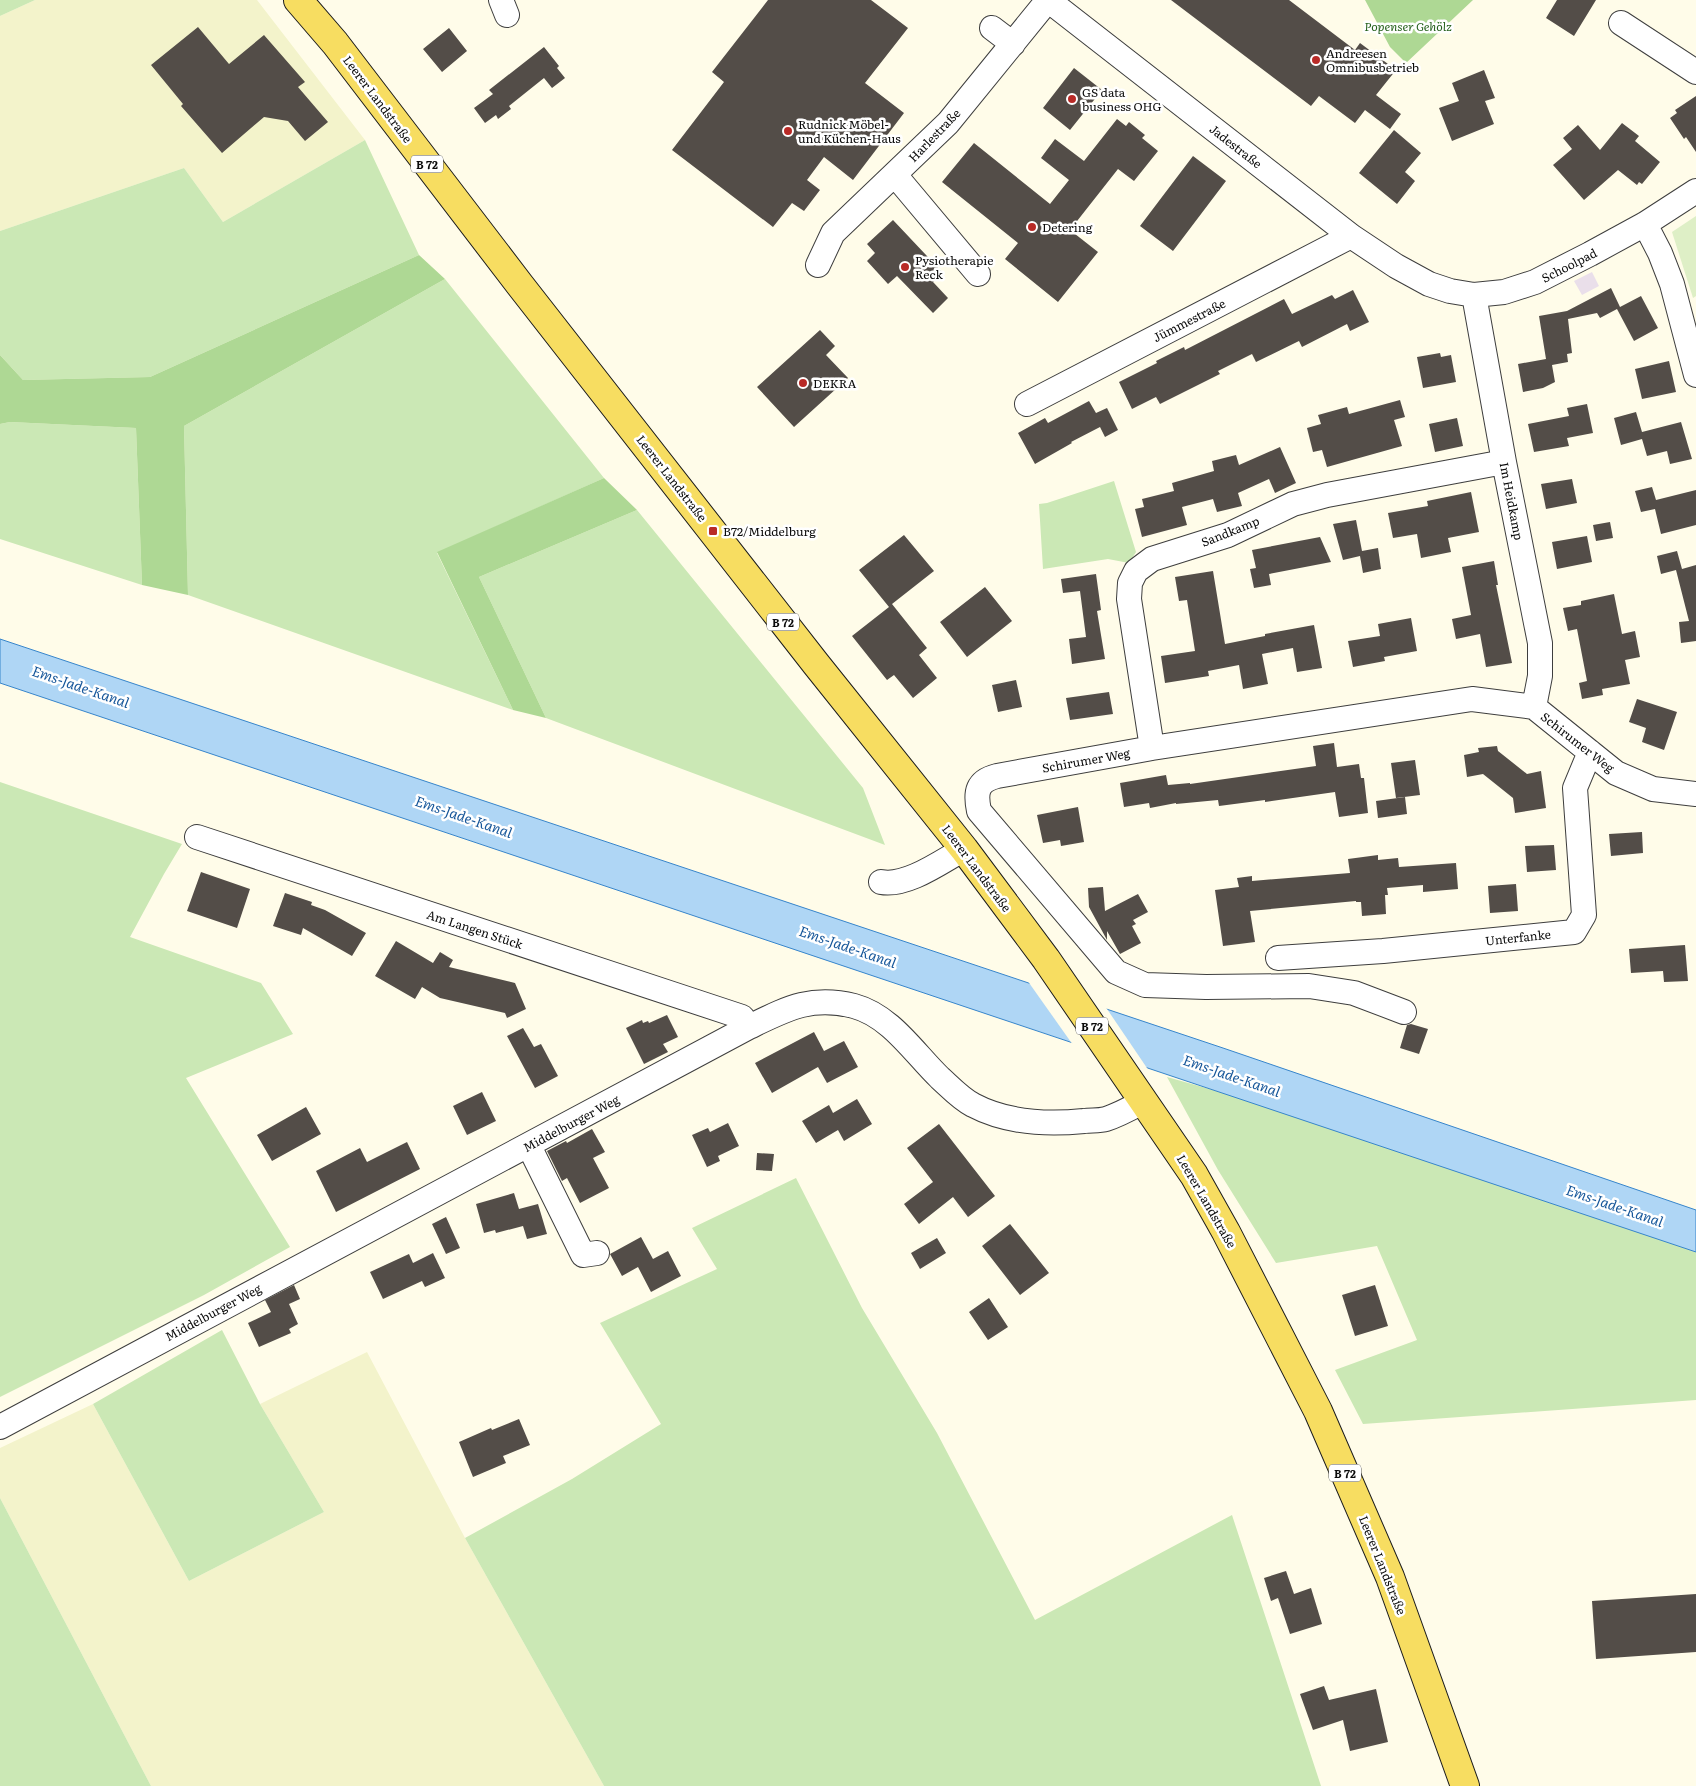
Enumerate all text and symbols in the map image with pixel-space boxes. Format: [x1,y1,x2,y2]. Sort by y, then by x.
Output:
park label: Popenser Gehölz [1364,17,1452,35]
place label: Andreesen Omnibusbetrieb [1326,44,1419,76]
street label: Leerer Landstraße [339,52,417,146]
marker: Andreesen Omnibusbetrieb [1310,54,1322,66]
place label: GS data business OHG [1082,83,1162,115]
marker: GS data business OHG [1066,93,1078,105]
street label: Harlestraße [904,104,964,166]
place label: Rudnick Möbel- und Küchen-Haus [798,115,901,147]
street label: Jadestraße [1206,120,1266,172]
marker: Rudnick Möbel- und Küchen-Haus [782,125,794,137]
road number: B 72 [411,156,443,172]
place label: Detering [1042,218,1093,236]
marker: Detering [1026,221,1038,233]
street label: Schoolpad [1538,243,1600,287]
place label: Pysiotherapie Reck [915,251,994,283]
marker: Pysiotherapie Reck [899,261,911,273]
street label: Jümmestraße [1150,294,1228,346]
place label: DEKRA [813,374,857,392]
marker: DEKRA [797,377,809,389]
street label: Leerer Landstraße [632,431,712,525]
street label: Im Heidkamp [1496,460,1528,542]
street label: Sandkamp [1198,511,1262,551]
place label: B72/Middelburg [723,522,816,540]
marker: B72/Middelburg [707,525,719,537]
road number: B 72 [767,614,799,630]
water label: Ems-Jade-Kanal [30,660,132,712]
street label: Schirumer Weg [1537,708,1619,777]
street label: Schirumer Weg [1041,743,1132,777]
water label: Ems-Jade-Kanal [413,790,515,842]
street label: Leerer Landstraße [938,821,1016,915]
street label: Am Langen Stück [425,905,526,953]
water label: Ems-Jade-Kanal [797,920,899,972]
street label: Unterfanke [1484,925,1552,949]
road number: B 72 [1076,1018,1108,1034]
water label: Ems-Jade-Kanal [1181,1049,1283,1101]
street label: Middelburger Weg [520,1090,623,1156]
street label: Leerer Landstraße [1173,1151,1241,1251]
water label: Ems-Jade-Kanal [1564,1179,1666,1231]
street label: Middelburger Weg [162,1279,265,1345]
road number: B 72 [1329,1465,1361,1482]
street label: Leerer Landstraße [1355,1513,1411,1617]

